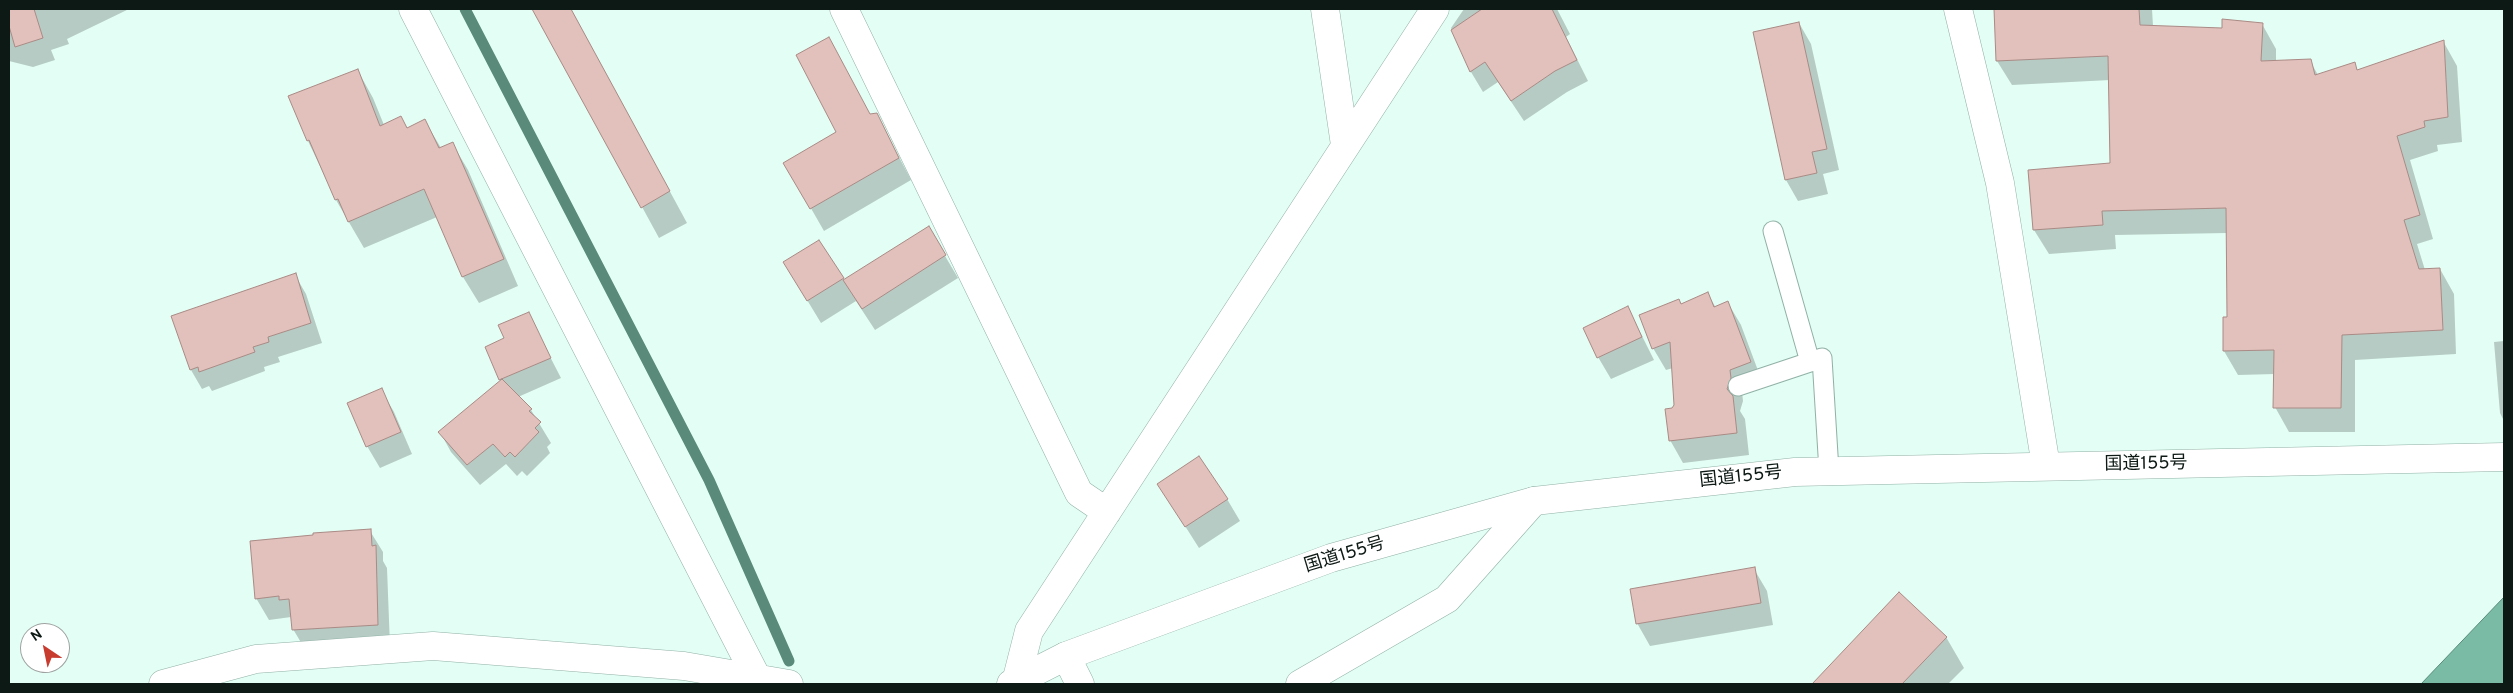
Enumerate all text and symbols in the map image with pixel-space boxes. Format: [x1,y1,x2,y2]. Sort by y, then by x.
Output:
street label: 国道155号 [2104,453,2188,477]
street label: 国道155号 [1699,463,1783,493]
street label: 国道155号 [1302,534,1388,578]
north arrow [20,623,70,673]
text: N [28,626,46,646]

